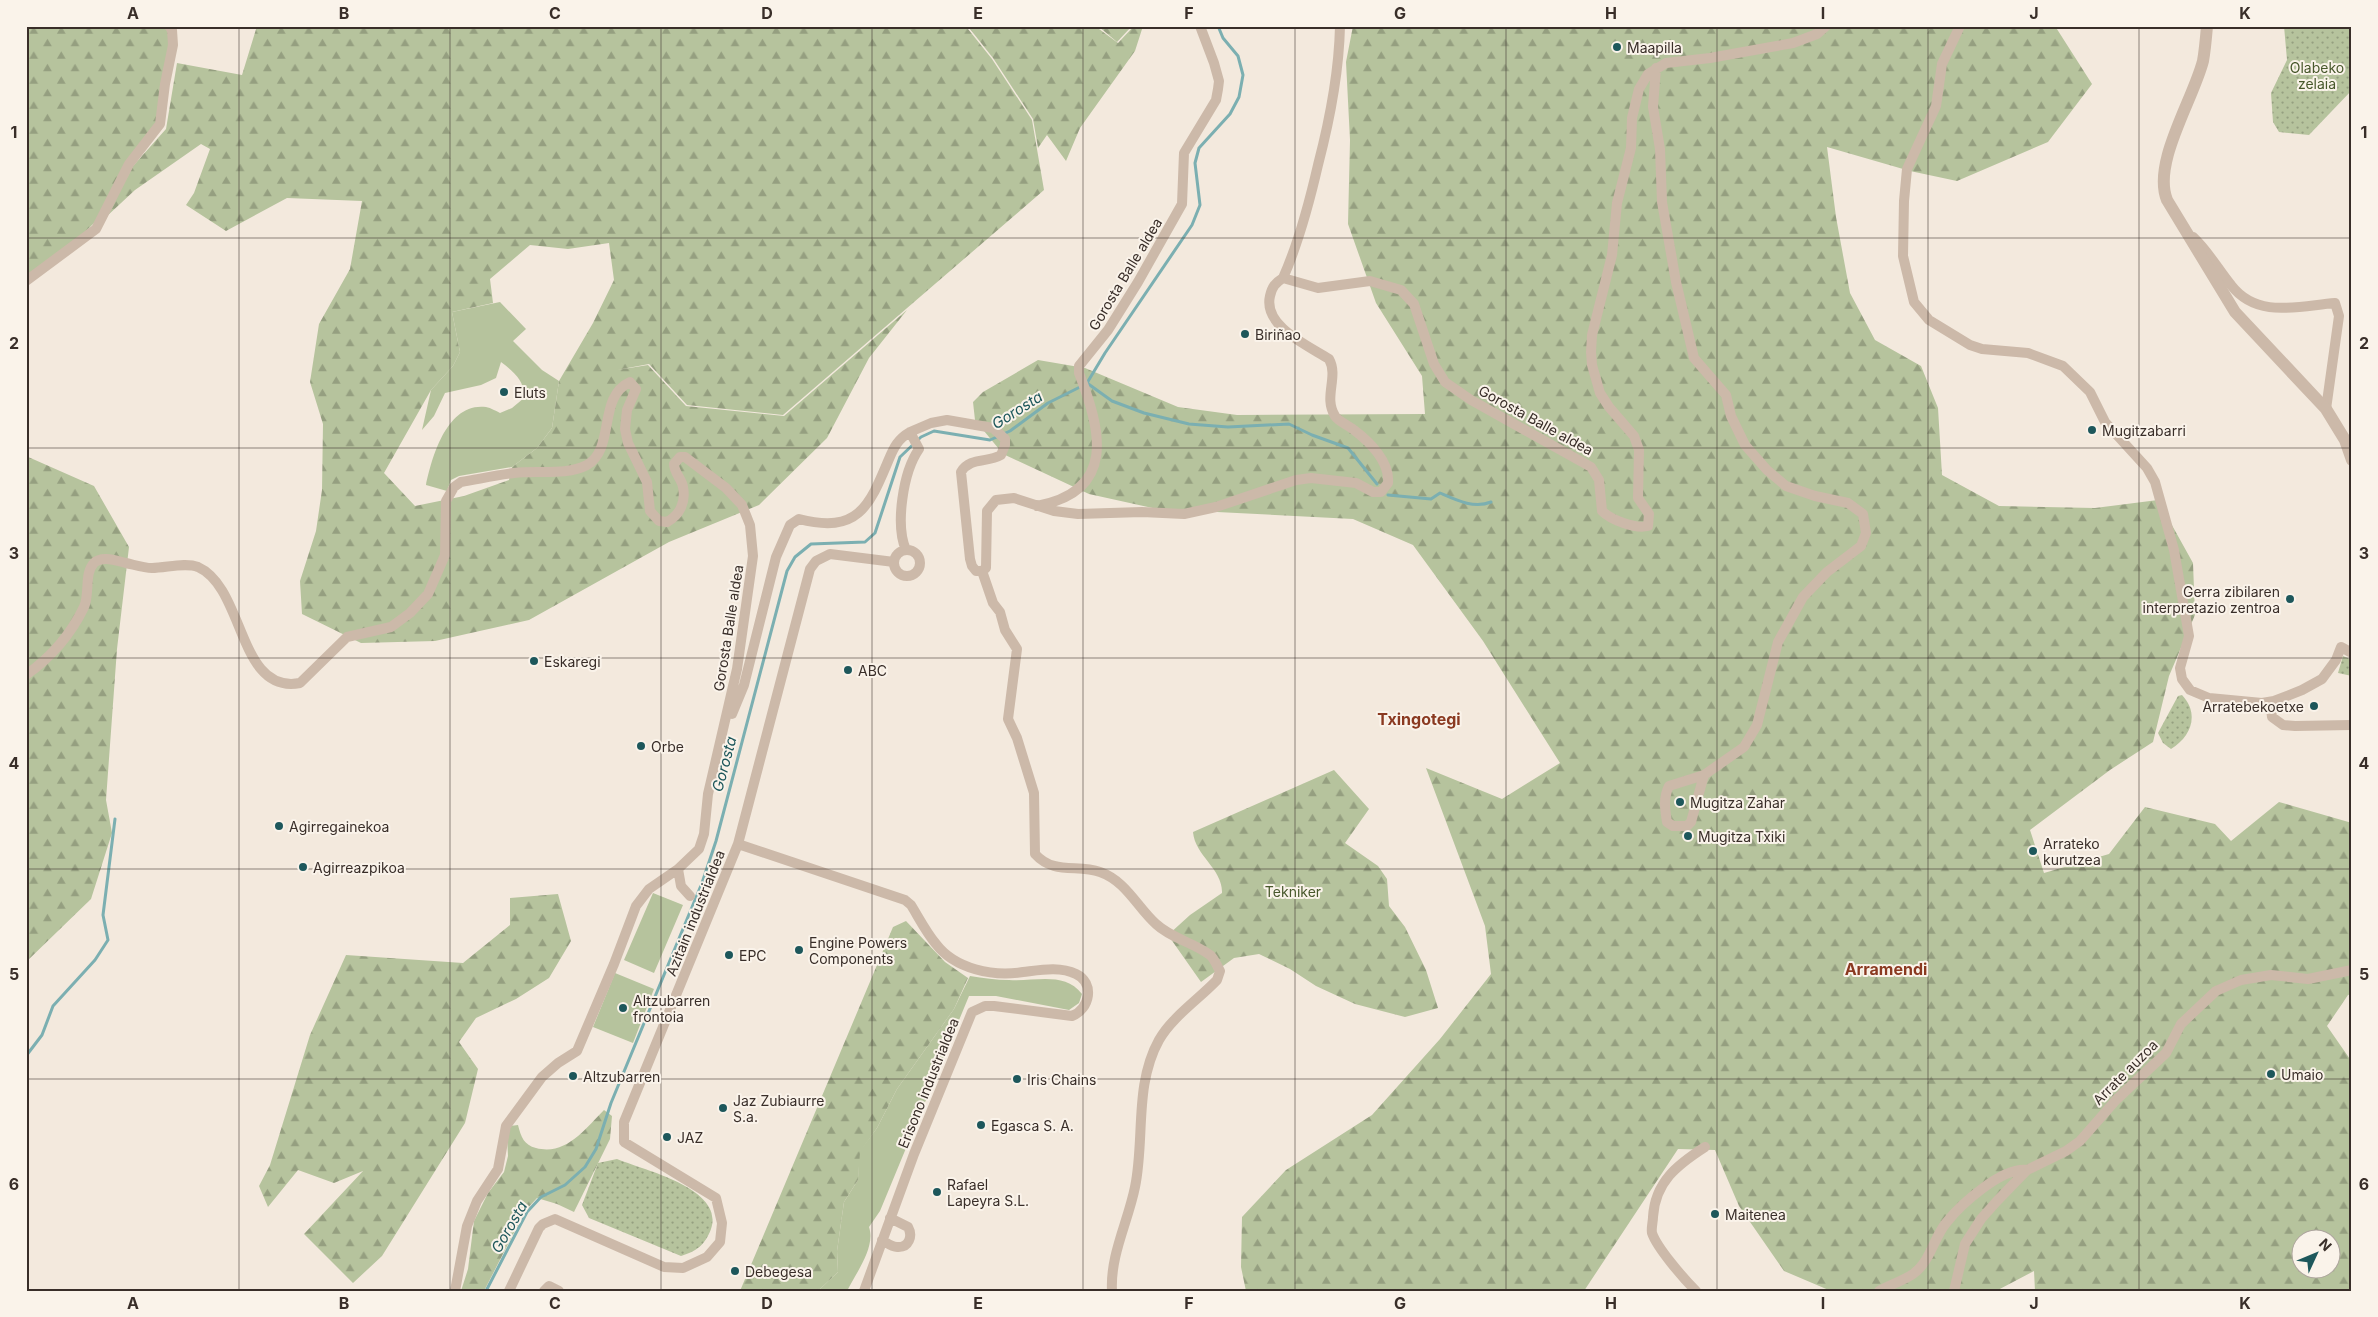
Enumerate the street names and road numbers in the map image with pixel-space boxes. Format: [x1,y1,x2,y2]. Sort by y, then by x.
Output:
street label: Gorosta Balle aldea [1085,215,1165,333]
street label: Gorosta Balle aldea [1476,382,1596,458]
street label: Gorosta Balle aldea [710,563,746,693]
street label: Azitain industrialdea [662,848,728,978]
street label: Erisono industrialdea [894,1015,962,1151]
street label: Arrate auzoa [2089,1036,2161,1108]

